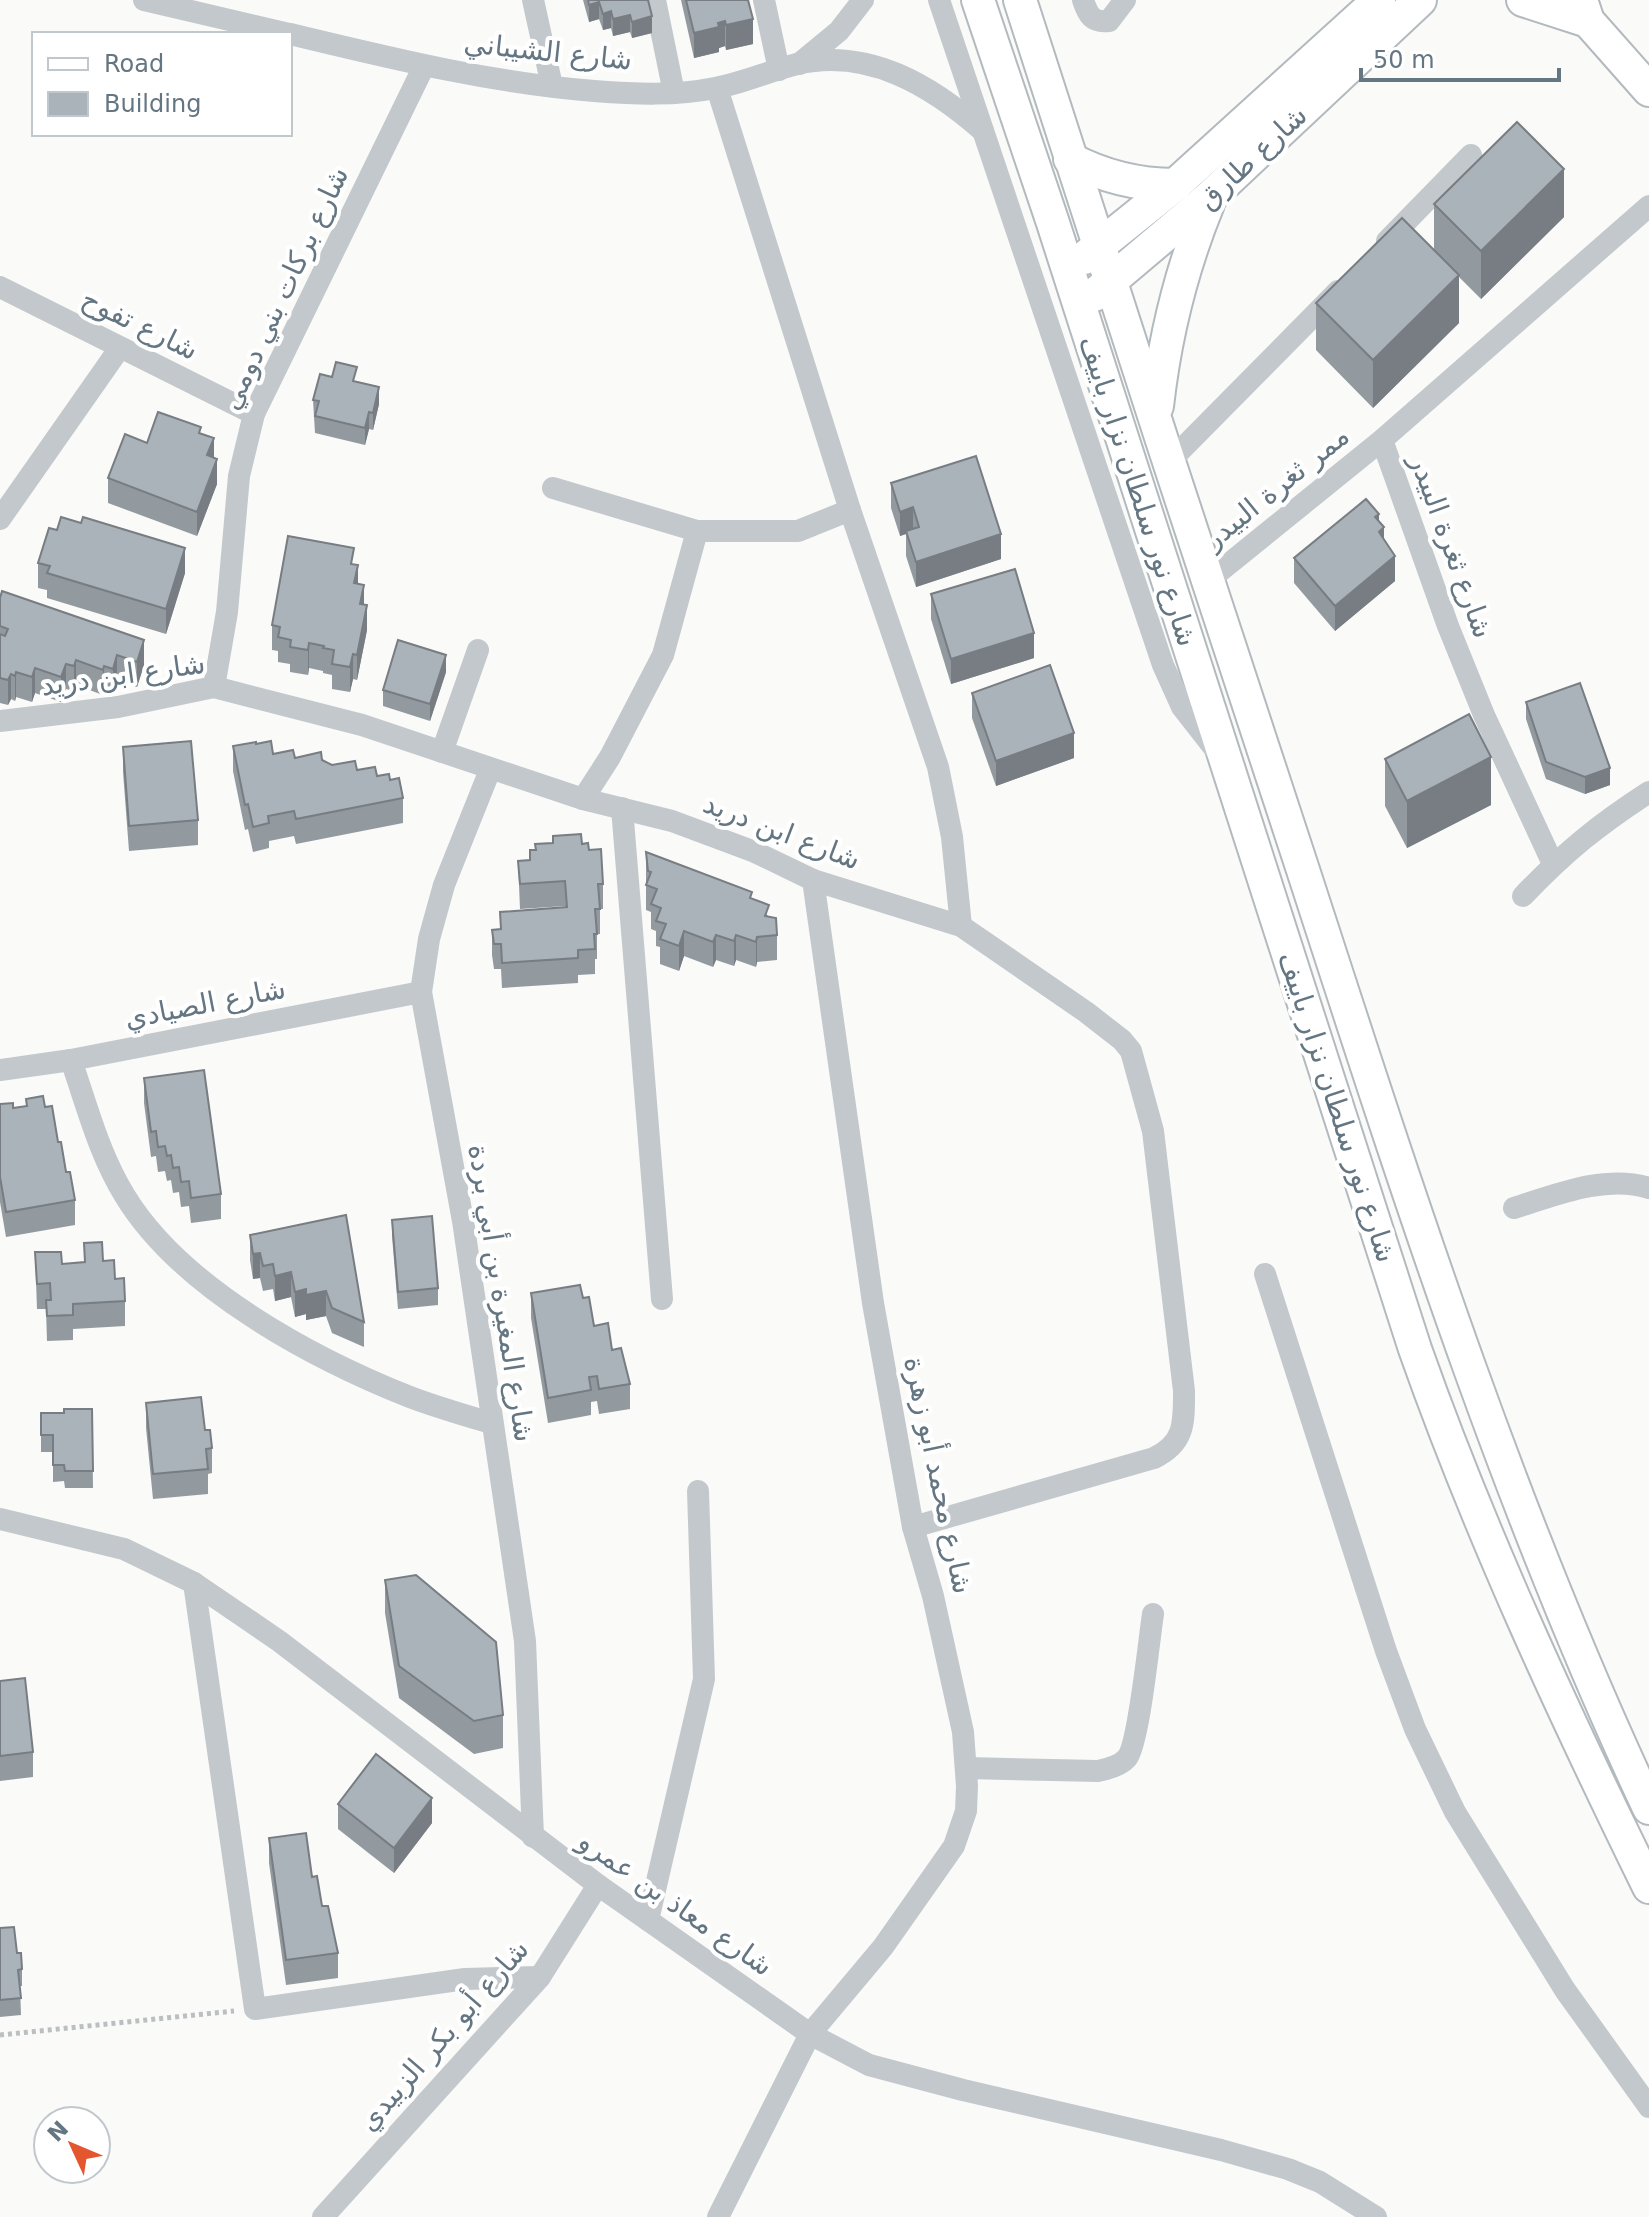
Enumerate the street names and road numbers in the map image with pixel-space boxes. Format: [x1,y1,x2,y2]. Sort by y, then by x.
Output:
street label: شارع الشيباني [462,26,634,77]
street label: شارع طارق [1191,99,1314,216]
street label: شارع بركات بني دومي [214,161,355,415]
street label: شارع تفوح [76,282,203,367]
street label: شارع نور سلطان نزار باييف [1073,332,1204,651]
street label: ممر ثغرة البيدر [1195,419,1356,557]
street label: شارع ثغرة البيدر [1402,448,1500,642]
street label: شارع ابن دريد [39,647,207,702]
street label: شارع ابن دريد [699,786,865,877]
street label: شارع نور سلطان نزار باييف [1272,948,1403,1267]
street label: شارع الصيادي [122,972,288,1035]
street label: شارع المغيرة بن أبي بردة [462,1141,544,1444]
street label: شارع محمد أبو زهرة [897,1353,983,1597]
street label: شارع معاذ بن عمرو [571,1823,779,1983]
street label: شارع أبو بكر الزبيدي [349,1931,535,2138]

